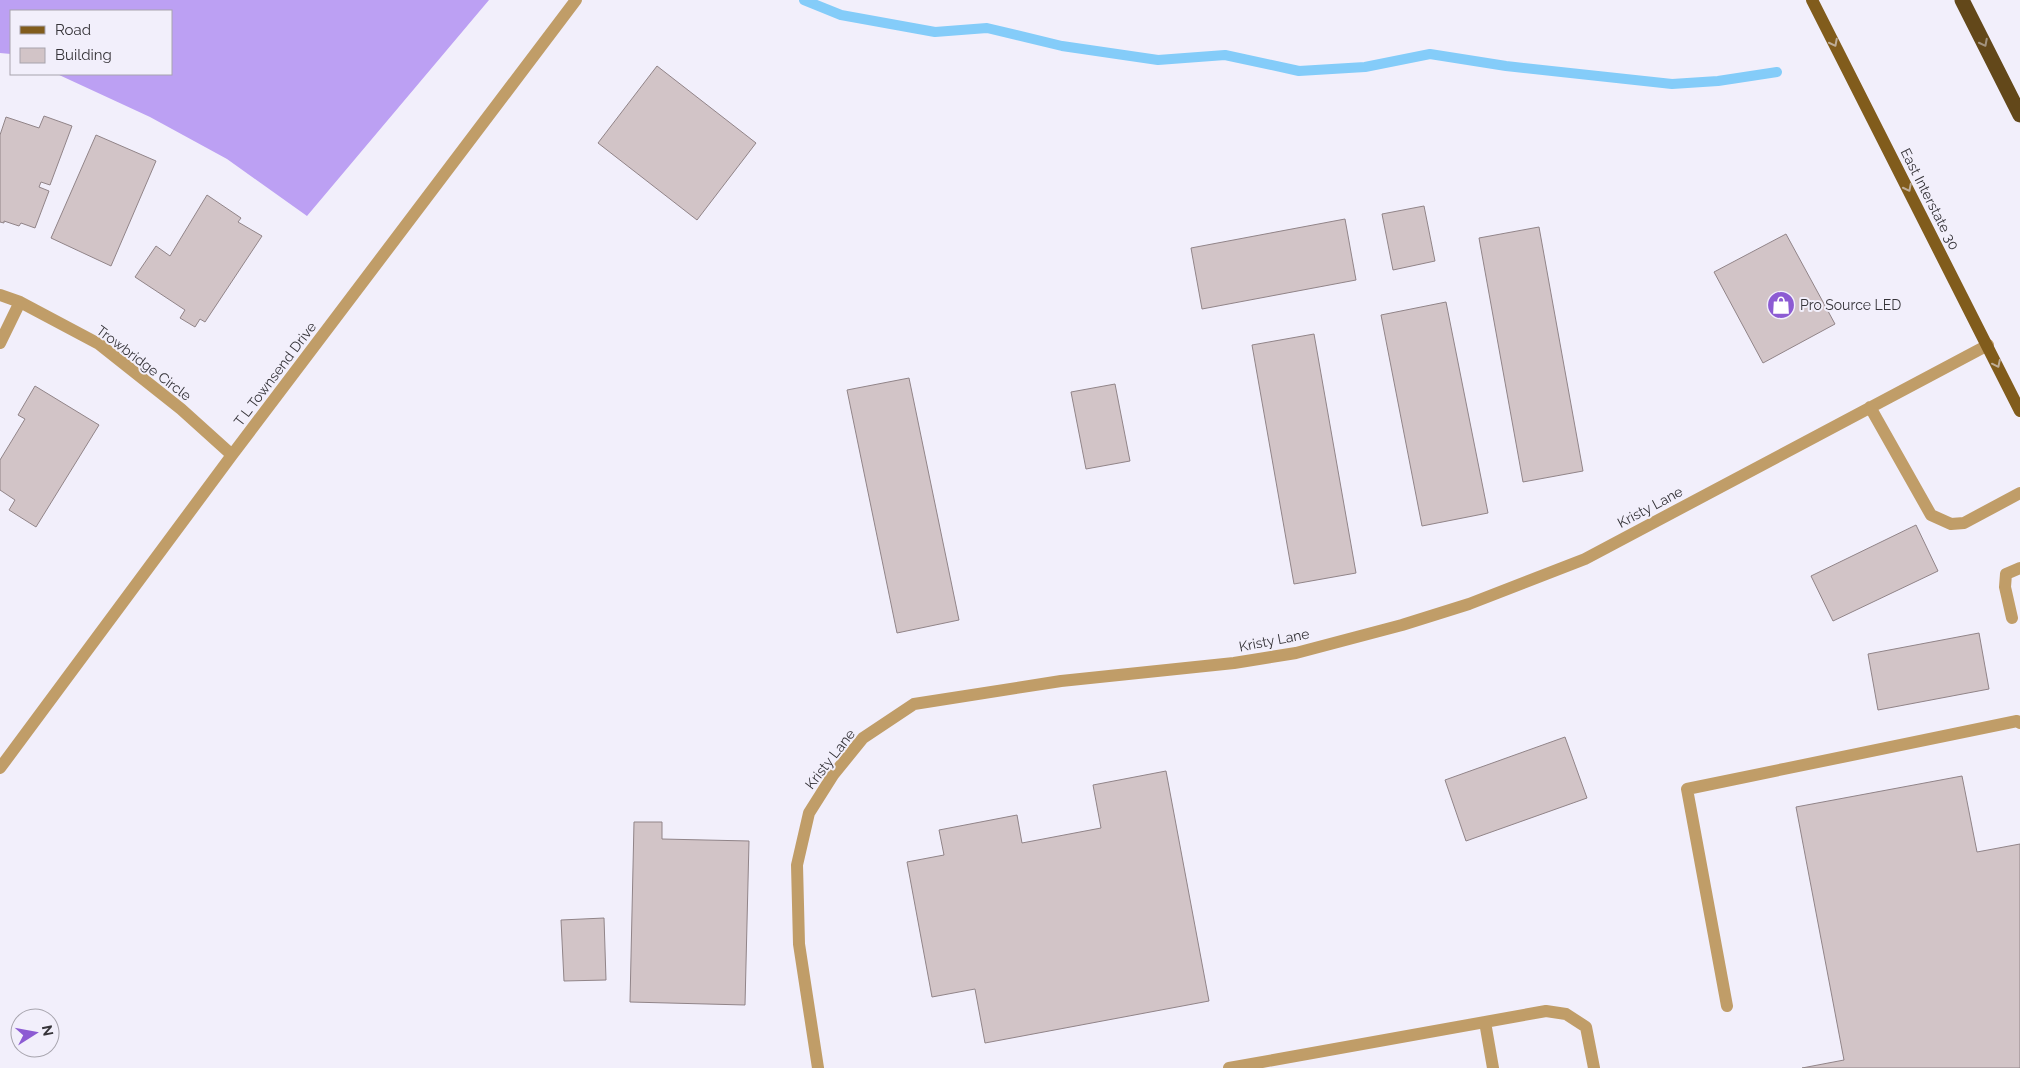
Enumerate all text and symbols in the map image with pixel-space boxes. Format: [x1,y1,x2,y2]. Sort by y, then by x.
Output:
legend [10,10,172,75]
text: Road [55,21,91,39]
one-way arrow [1828,38,1838,47]
one-way arrow [1978,38,1988,47]
text: Building [55,46,112,64]
street label: East Interstate 30 [1897,146,1963,252]
one-way arrow [1902,183,1912,192]
shop icon: Pro Source LED [1766,290,1796,320]
place label: Pro Source LED [1800,297,1901,313]
street label: T L Townsend Drive [231,319,319,429]
street label: Trowbridge Circle [94,322,194,404]
one-way arrow [1991,359,2001,368]
street label: Kristy Lane [1615,483,1685,531]
street label: Kristy Lane [1237,625,1311,655]
street label: Kristy Lane [802,726,858,792]
north arrow [10,1008,60,1058]
text: N [39,1024,57,1037]

